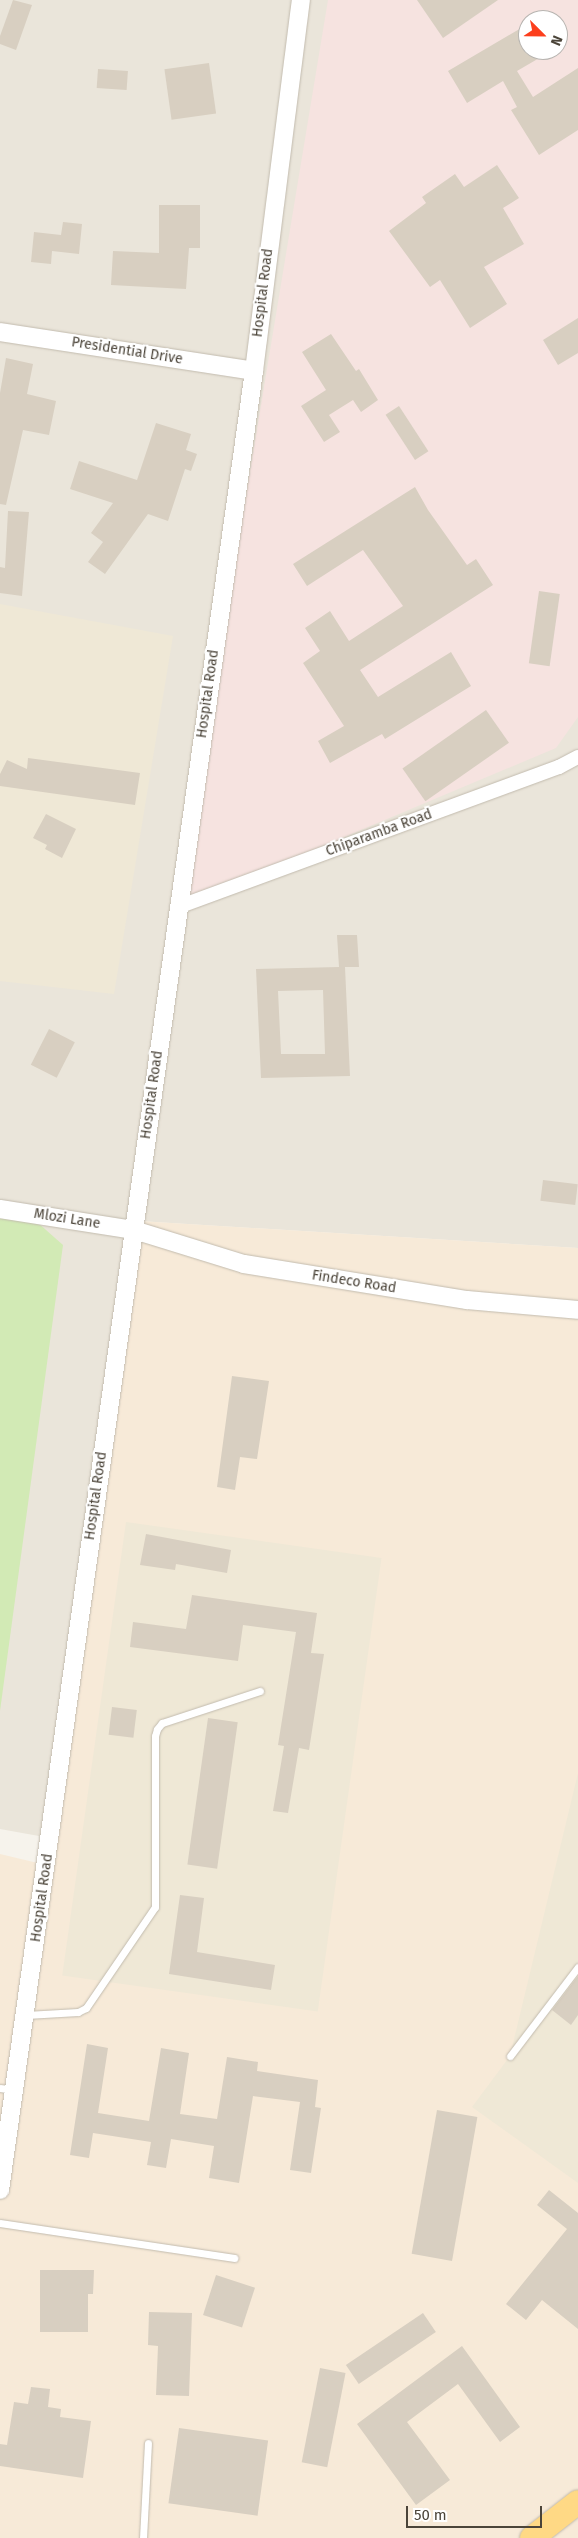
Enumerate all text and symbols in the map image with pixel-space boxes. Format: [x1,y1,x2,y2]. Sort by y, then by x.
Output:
north arrow [518,10,568,60]
text: N [547,33,566,48]
street label: Hospital Road [249,248,277,338]
street label: Presidential Drive [70,334,184,368]
street label: Hospital Road [193,649,223,739]
street label: Chiparamba Road [324,806,434,860]
street label: Hospital Road [137,1050,167,1140]
street label: Mlozi Lane [33,1205,101,1233]
street label: Findeco Road [311,1267,397,1297]
street label: Hospital Road [81,1451,111,1541]
street label: Hospital Road [27,1853,57,1943]
scale bar [408,2496,544,2528]
text: 50 m [414,2506,447,2524]

